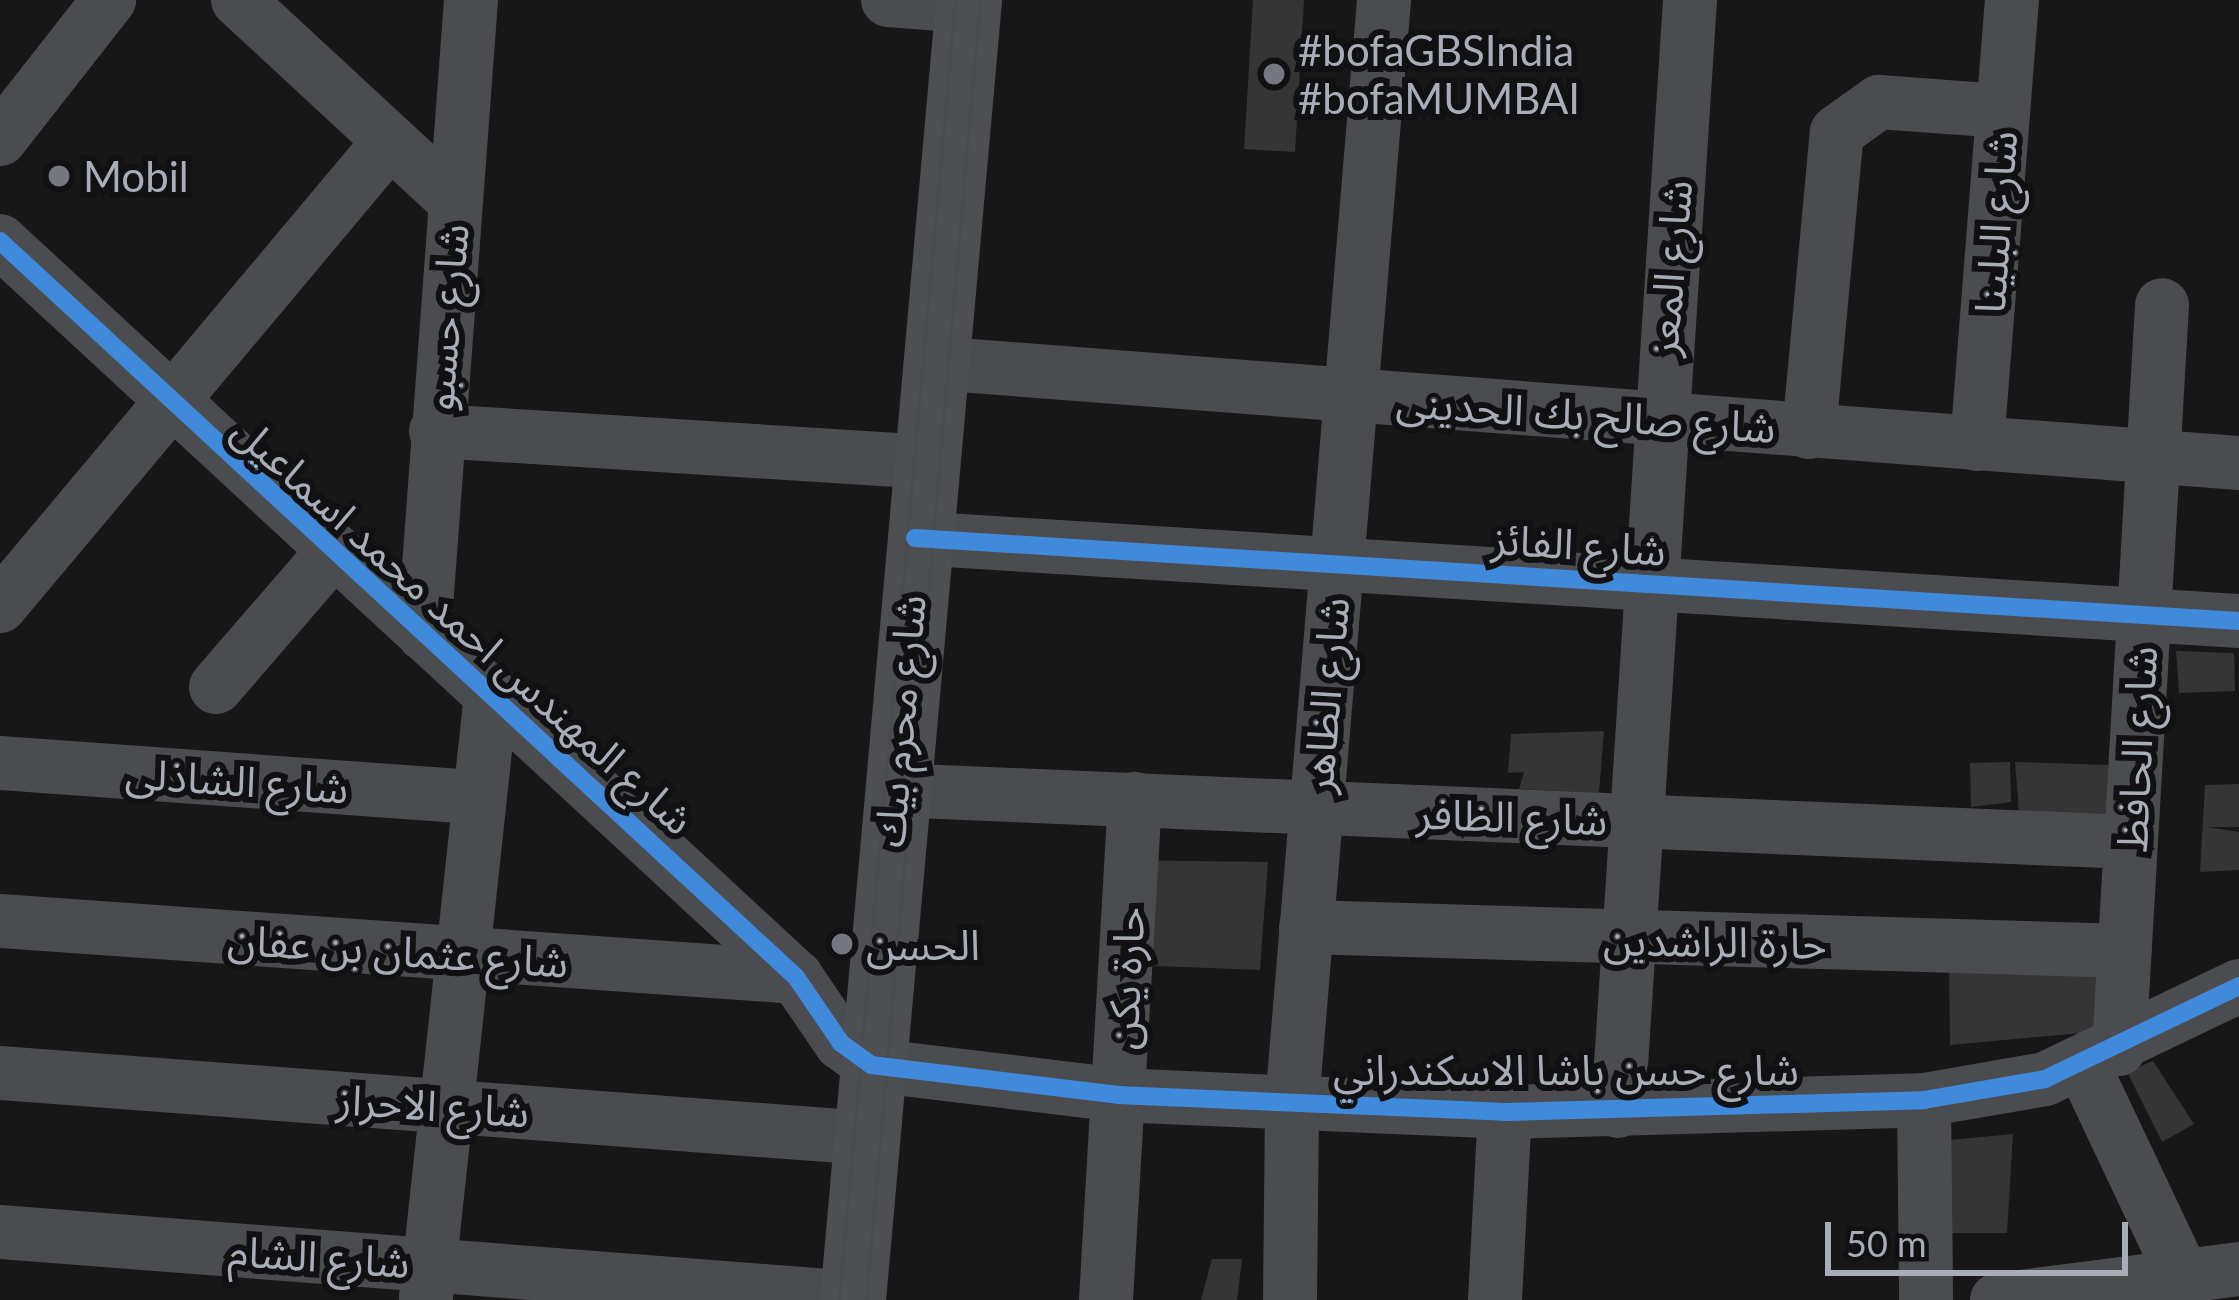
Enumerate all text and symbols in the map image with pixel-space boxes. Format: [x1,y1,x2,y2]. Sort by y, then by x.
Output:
place label: #bofaGBSIndia #bofaMUMBAI [1298,25,1580,124]
marker: #bofaGBSIndia #bofaMUMBAI [1261,61,1287,87]
street label: شارع البلينا [1963,129,2027,315]
place label: Mobil [83,151,189,201]
marker: Mobil [46,163,72,189]
street label: شارع المعز [1636,178,1702,358]
street label: شارع حسبو [412,222,478,412]
street label: شارع صالح بك الحدينى [1395,376,1777,452]
street label: شارع المهندس احمد محمد اسماعيل [223,404,705,844]
street label: شارع الفائز [1490,513,1668,575]
street label: شارع محرم بيك [863,593,935,849]
street label: شارع الظاهر [1291,595,1359,795]
street label: شارع الحافظ [2105,645,2167,853]
street label: شارع الشاذلى [124,747,350,813]
street label: شارع الظافر [1416,787,1608,845]
street label: حارة يكن [1096,905,1154,1051]
street label: شارع عثمان بن عفان [226,913,570,987]
street label: حارة الراشدين [1603,914,1827,968]
place label: الحسن [866,919,980,969]
marker: الحسن [829,931,855,957]
street label: شارع حسن باشا الاسكندراني [1333,1044,1799,1094]
street label: شارع الاحراز [335,1073,531,1137]
scale bar [1831,1198,2134,1272]
text: 50 m [1846,1221,1927,1265]
street label: شارع الشام [227,1225,411,1287]

